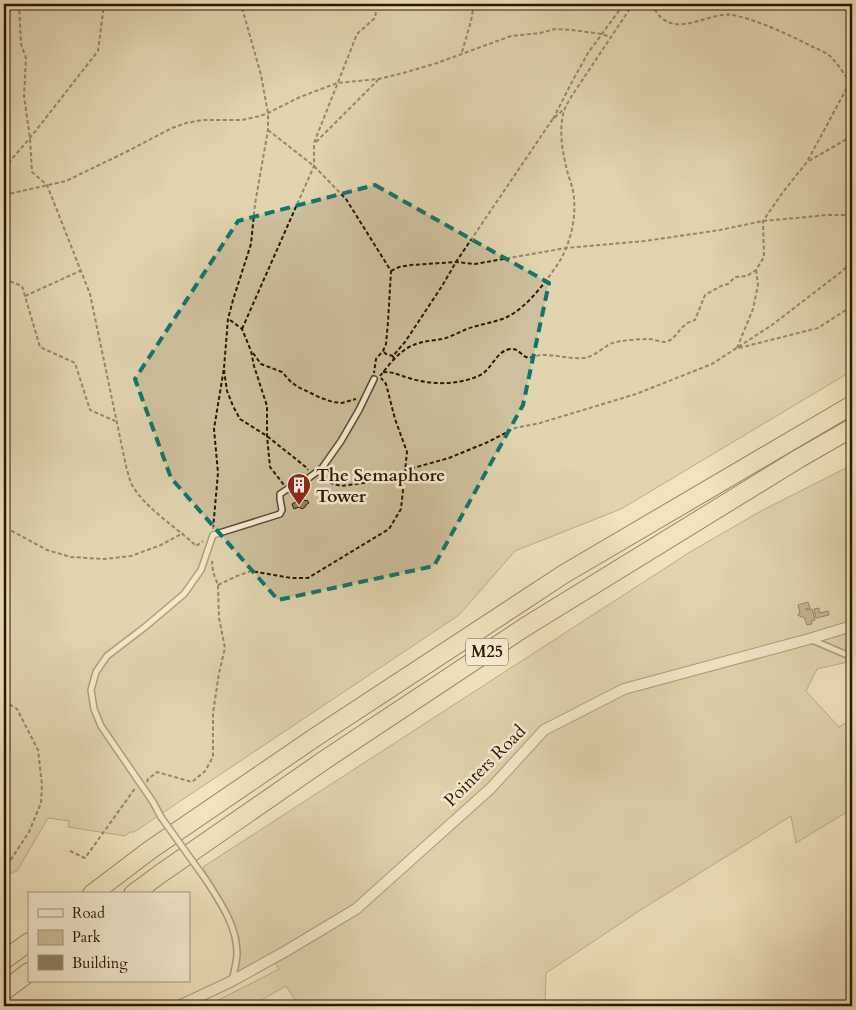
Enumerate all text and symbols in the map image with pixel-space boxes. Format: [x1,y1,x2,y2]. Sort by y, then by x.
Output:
place label: The Semaphore Tower [316,463,445,509]
building icon: The Semaphore Tower [286,472,312,506]
road number: M25 [466,638,508,666]
street label: Pointers Road [439,719,532,812]
legend [28,892,190,982]
text: Road [72,903,105,923]
text: Park [72,927,101,947]
text: Building [72,953,128,973]

